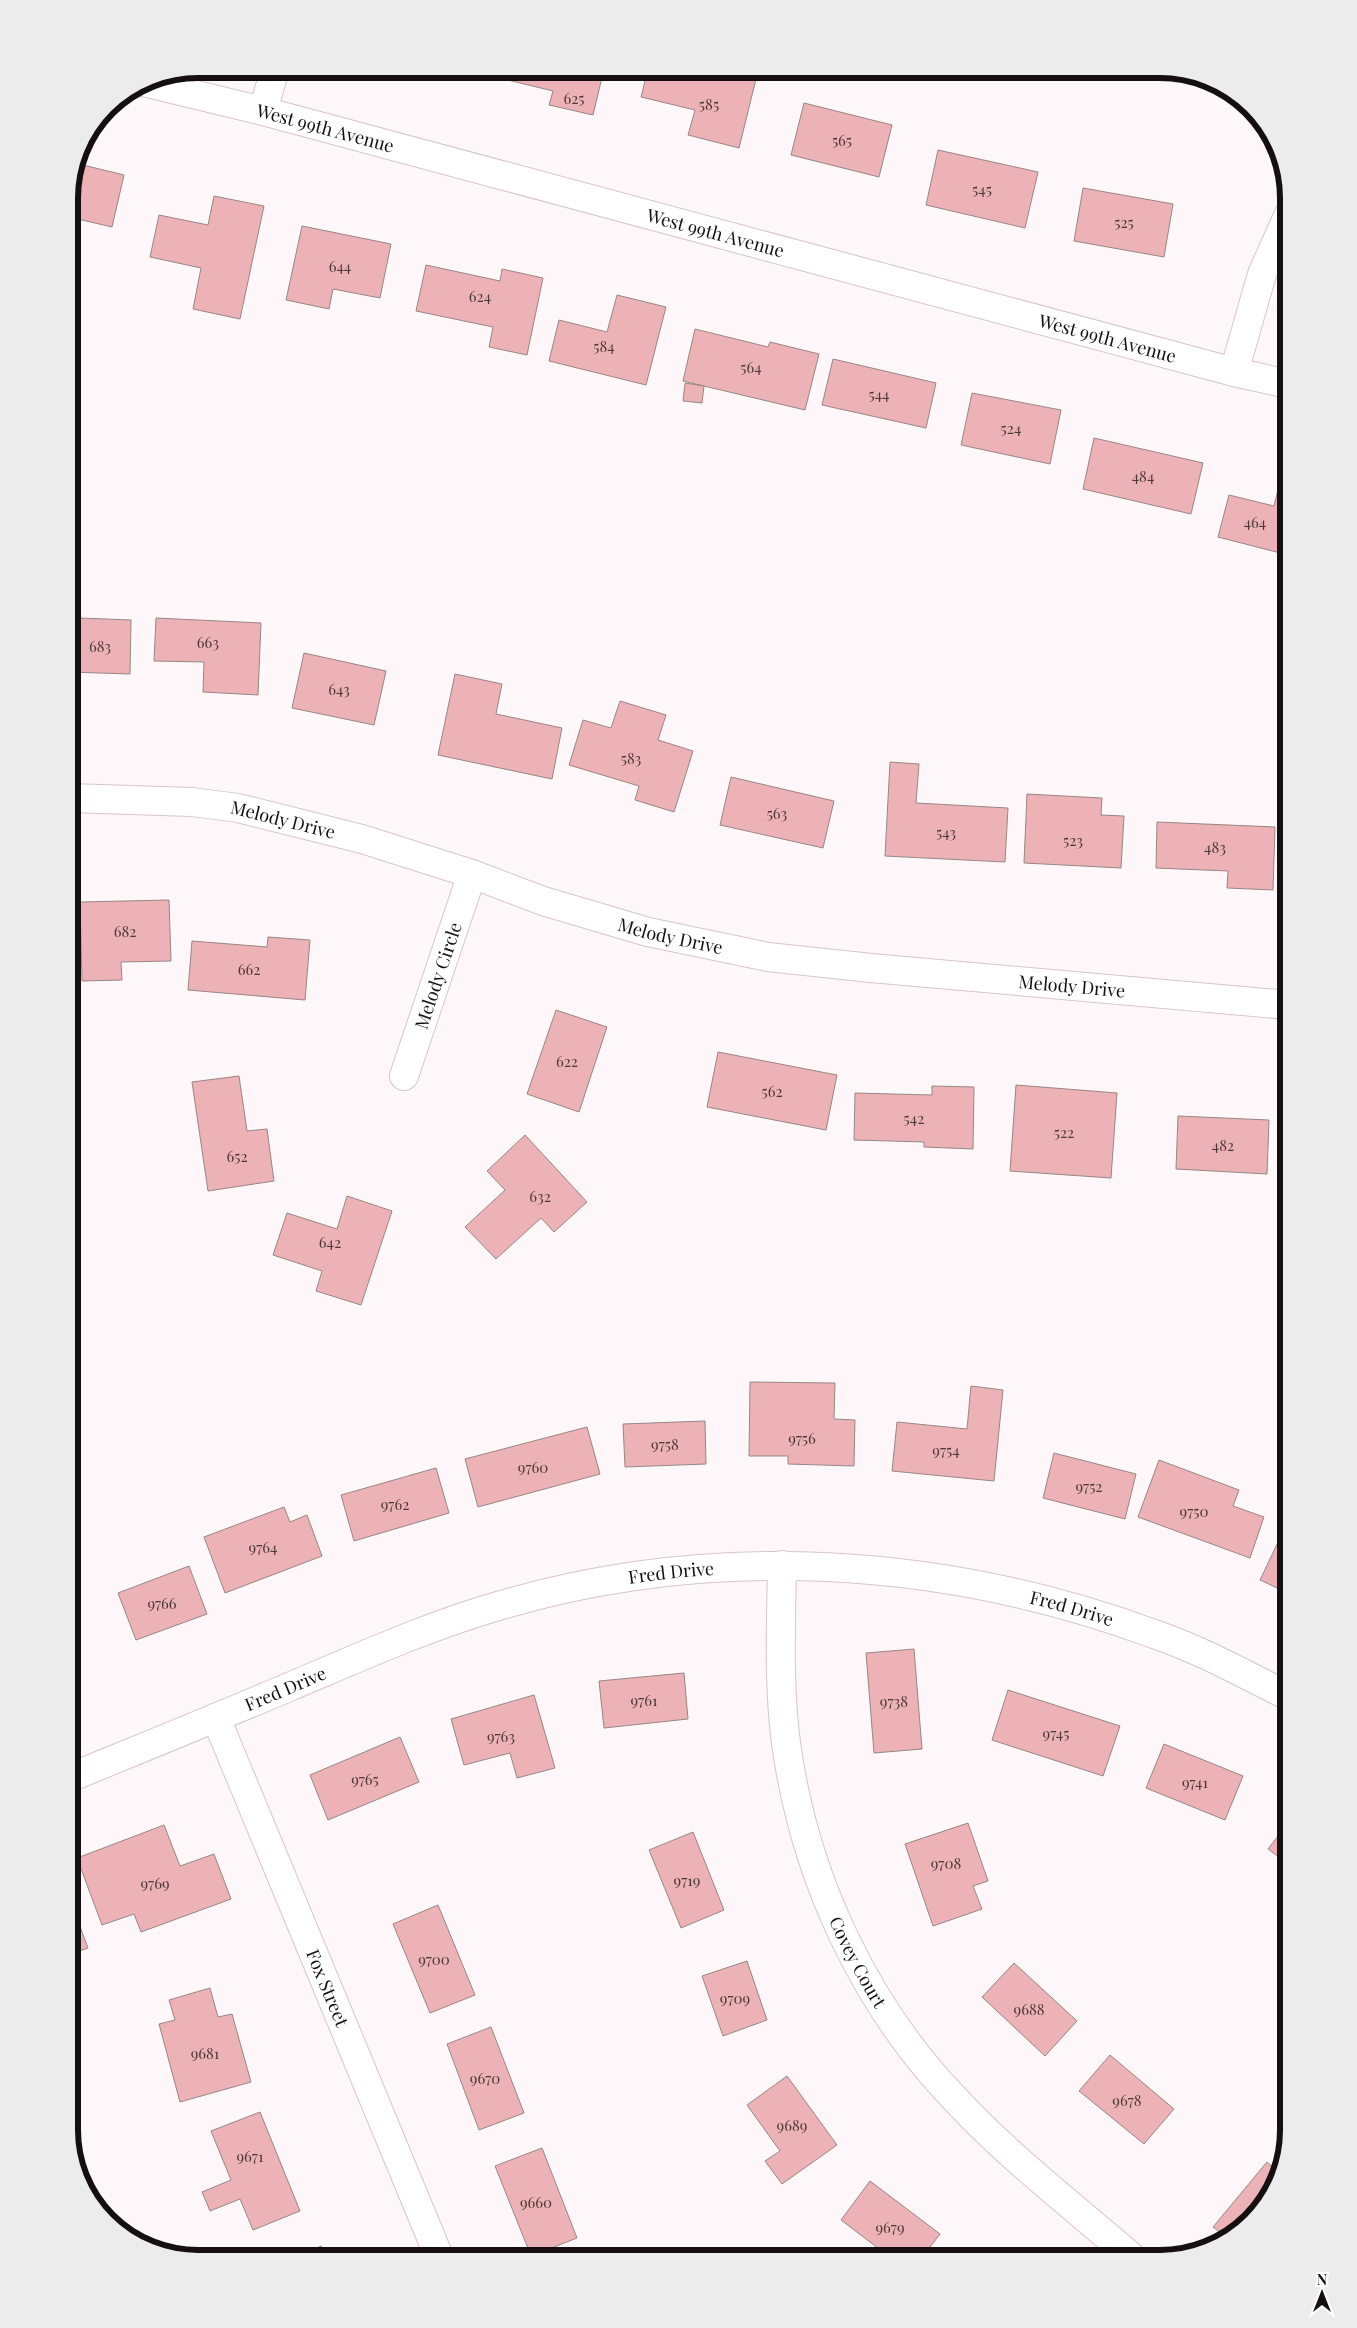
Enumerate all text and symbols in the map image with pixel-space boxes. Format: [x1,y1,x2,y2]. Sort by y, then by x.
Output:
house number: 625 [563,88,585,108]
house number: 585 [699,94,719,114]
street label: West 99th Avenue [253,98,397,158]
house number: 565 [832,130,852,150]
house number: 545 [972,179,992,199]
street label: West 99th Avenue [643,202,787,263]
house number: 525 [1114,212,1134,232]
house number: 644 [329,256,351,276]
house number: 624 [469,286,491,306]
street label: West 99th Avenue [1035,308,1179,368]
house number: 584 [593,336,615,356]
house number: 564 [740,357,762,377]
house number: 544 [868,384,890,404]
house number: 524 [1001,418,1021,438]
house number: 484 [1132,466,1154,486]
house number: 464 [1244,512,1266,532]
house number: 663 [197,632,219,652]
house number: 683 [89,636,111,656]
house number: 643 [328,679,350,699]
house number: 583 [621,748,642,768]
street label: Melody Drive [228,795,338,844]
house number: 563 [767,803,788,823]
house number: 543 [936,822,956,842]
house number: 523 [1063,830,1083,850]
house number: 483 [1204,837,1226,857]
street label: Melody Drive [615,912,725,959]
street label: Melody Circle [409,919,467,1032]
house number: 682 [114,921,136,941]
house number: 662 [238,959,260,979]
street label: Melody Drive [1018,969,1126,1003]
house number: 622 [556,1051,578,1071]
house number: 562 [761,1081,783,1101]
house number: 542 [904,1108,924,1128]
house number: 522 [1054,1122,1074,1142]
house number: 482 [1212,1135,1234,1155]
house number: 652 [226,1146,248,1166]
house number: 632 [529,1186,551,1206]
house number: 642 [319,1232,341,1252]
house number: 9756 [788,1428,816,1448]
house number: 9758 [651,1434,679,1454]
house number: 9754 [932,1440,960,1460]
house number: 9760 [518,1457,548,1477]
house number: 9752 [1075,1476,1103,1496]
house number: 9762 [381,1494,409,1514]
house number: 9750 [1180,1501,1208,1521]
house number: 9764 [249,1537,277,1557]
street label: Fred Drive [627,1556,715,1589]
street label: Fred Drive [1028,1585,1117,1631]
house number: 9766 [147,1593,177,1613]
street label: Fred Drive [241,1661,330,1716]
house number: 9761 [630,1690,658,1710]
house number: 9738 [880,1691,908,1711]
house number: 9745 [1043,1723,1069,1743]
house number: 9763 [487,1726,515,1746]
house number: 9765 [351,1769,379,1789]
house number: 9741 [1182,1772,1209,1792]
house number: 9708 [931,1853,961,1873]
house number: 9719 [674,1870,700,1890]
house number: 9769 [140,1873,170,1893]
street label: Covey Court [824,1913,892,2013]
street label: Fox Street [301,1946,355,2031]
house number: 9700 [418,1949,450,1969]
house number: 9709 [720,1988,750,2008]
house number: 9688 [1014,1999,1045,2019]
house number: 9681 [191,2043,220,2063]
house number: 9670 [470,2068,500,2088]
house number: 9678 [1112,2090,1142,2110]
house number: 9689 [777,2115,807,2135]
house number: 9671 [236,2146,264,2166]
house number: 9660 [520,2192,552,2212]
house number: 9679 [875,2217,905,2237]
north arrow [1297,2268,1347,2318]
text: N [1317,2270,1327,2289]

